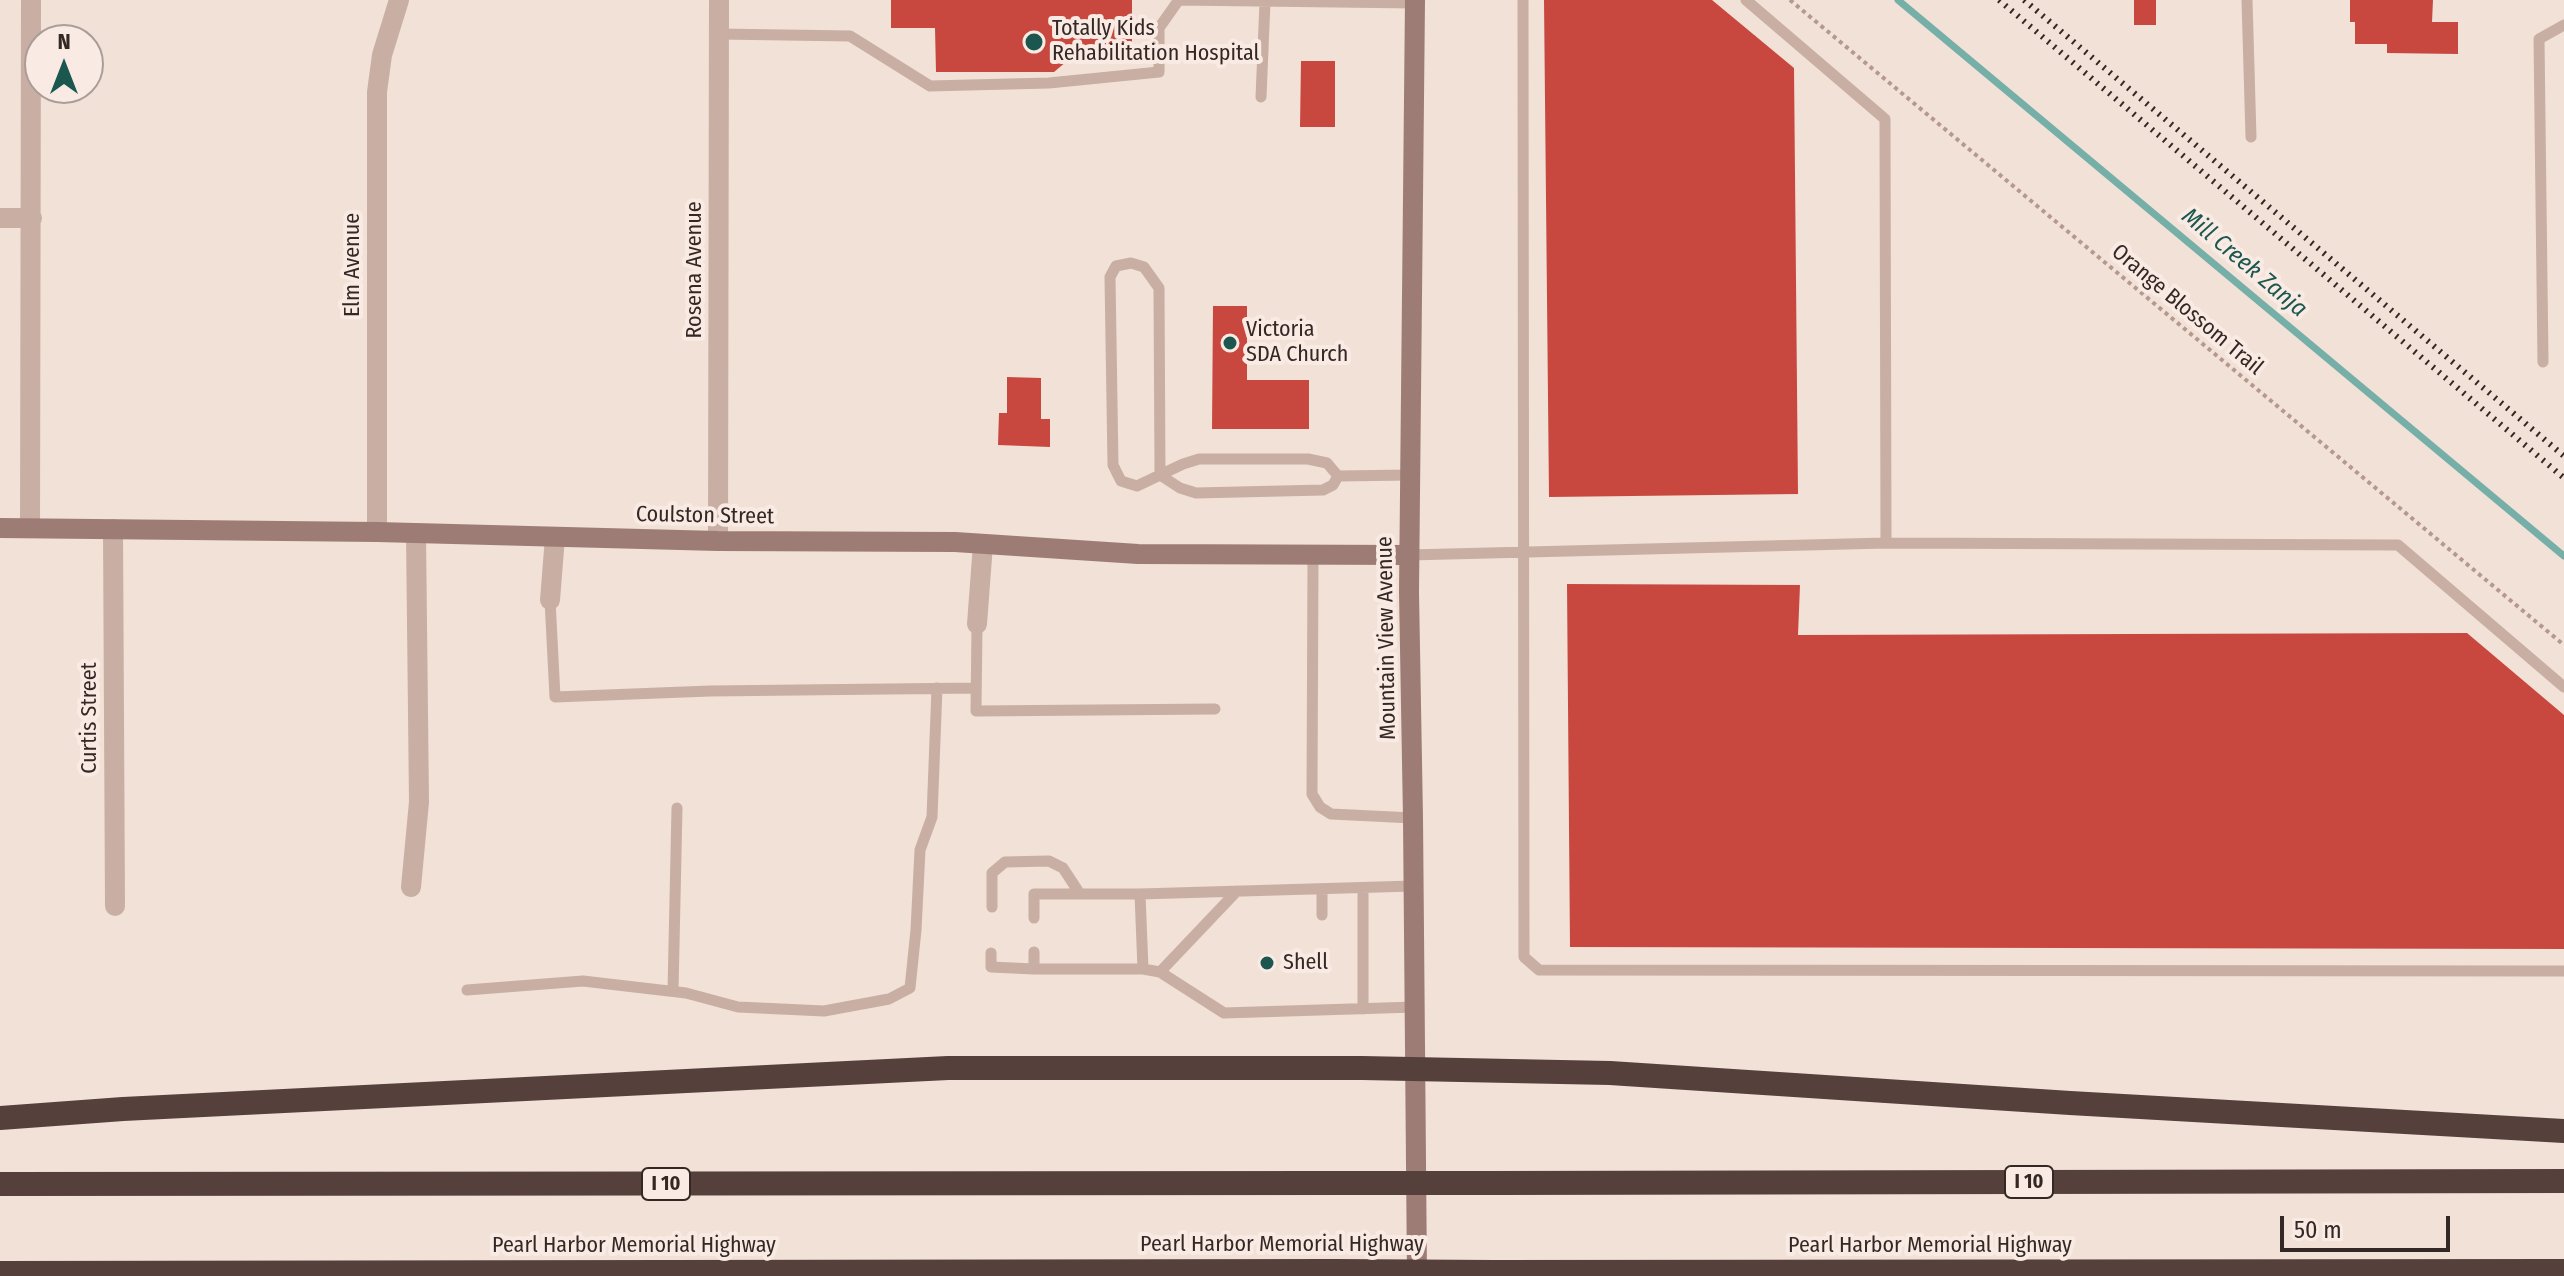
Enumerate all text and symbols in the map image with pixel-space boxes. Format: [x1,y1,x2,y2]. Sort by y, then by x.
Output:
place label: Totally Kids Rehabilitation Hospital [1052,16,1259,68]
north arrow [24,24,104,104]
text: N [57,28,71,55]
marker: Totally Kids Rehabilitation Hospital [1023,31,1045,53]
street label: Rosena Avenue [682,201,708,339]
water label: Mill Creek Zanja [2175,202,2313,324]
street label: Elm Avenue [340,213,366,317]
street label: Orange Blossom Trail [2106,239,2268,381]
place label: Victoria SDA Church [1246,317,1348,368]
marker: Victoria SDA Church [1221,334,1239,352]
street label: Coulston Street [636,502,774,530]
street label: Mountain View Avenue [1372,536,1402,740]
street label: Curtis Street [77,662,103,774]
place label: Shell [1283,950,1328,976]
marker: Shell [1258,954,1276,972]
road number: I 10 [2005,1166,2053,1198]
road number: I 10 [642,1168,690,1200]
scale bar [2284,1200,2454,1250]
text: 50 m [2294,1216,2342,1244]
street label: Pearl Harbor Memorial Highway [1140,1232,1424,1258]
street label: Pearl Harbor Memorial Highway [492,1233,776,1259]
street label: Pearl Harbor Memorial Highway [1788,1233,2072,1259]

